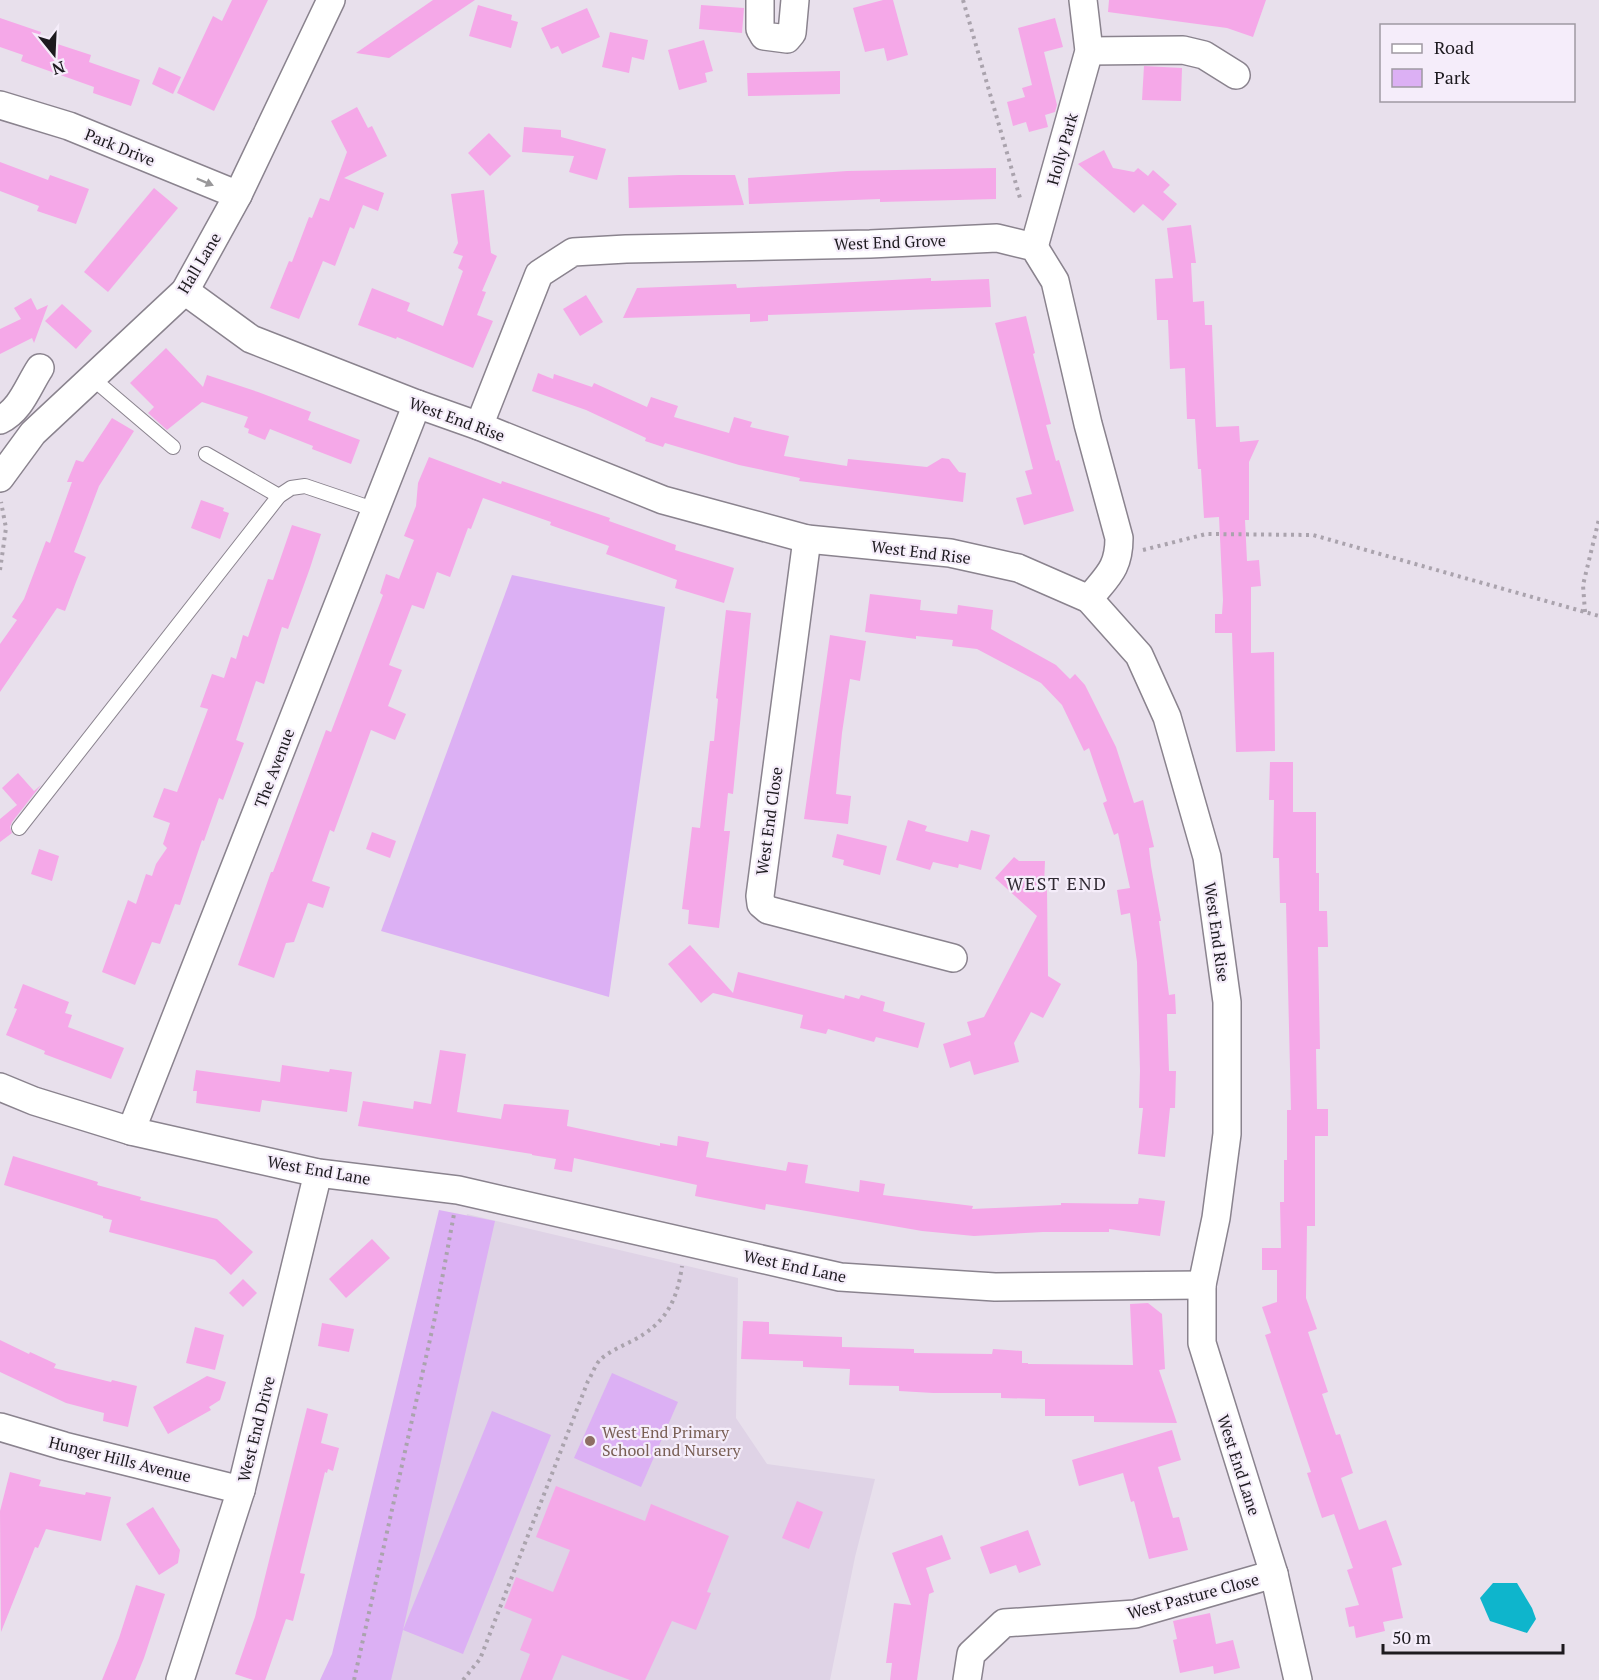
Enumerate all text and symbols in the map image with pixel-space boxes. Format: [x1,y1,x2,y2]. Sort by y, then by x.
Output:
north arrow [24,24,84,84]
legend [1380,24,1575,102]
text: Road [1434,35,1474,59]
text: N [49,56,68,81]
text: Park [1434,65,1471,89]
street label: Holly Park [1041,110,1083,188]
street label: Park Drive [82,123,158,171]
one-way arrow [197,177,215,187]
street label: Hall Lane [172,228,226,298]
street label: West End Grove [834,229,946,255]
street label: West End Rise [406,392,508,446]
street label: West End Rise [870,535,972,569]
street label: The Avenue [249,725,299,811]
street label: West End Close [751,765,787,877]
district label: WEST END [1007,871,1107,895]
street label: West End Rise [1199,881,1235,983]
street label: West End Lane [266,1150,372,1190]
street label: West End Lane [741,1244,849,1288]
street label: West End Drive [232,1374,280,1484]
street label: West End Lane [1212,1412,1266,1518]
place label: West End Primary School and Nursery [602,1421,742,1461]
street label: Hunger Hills Avenue [47,1431,193,1487]
marker: West End Primary School and Nursery [583,1434,597,1448]
street label: West Pasture Close [1125,1568,1261,1624]
scale bar [1383,1617,1563,1655]
text: 50 m [1392,1625,1432,1649]

